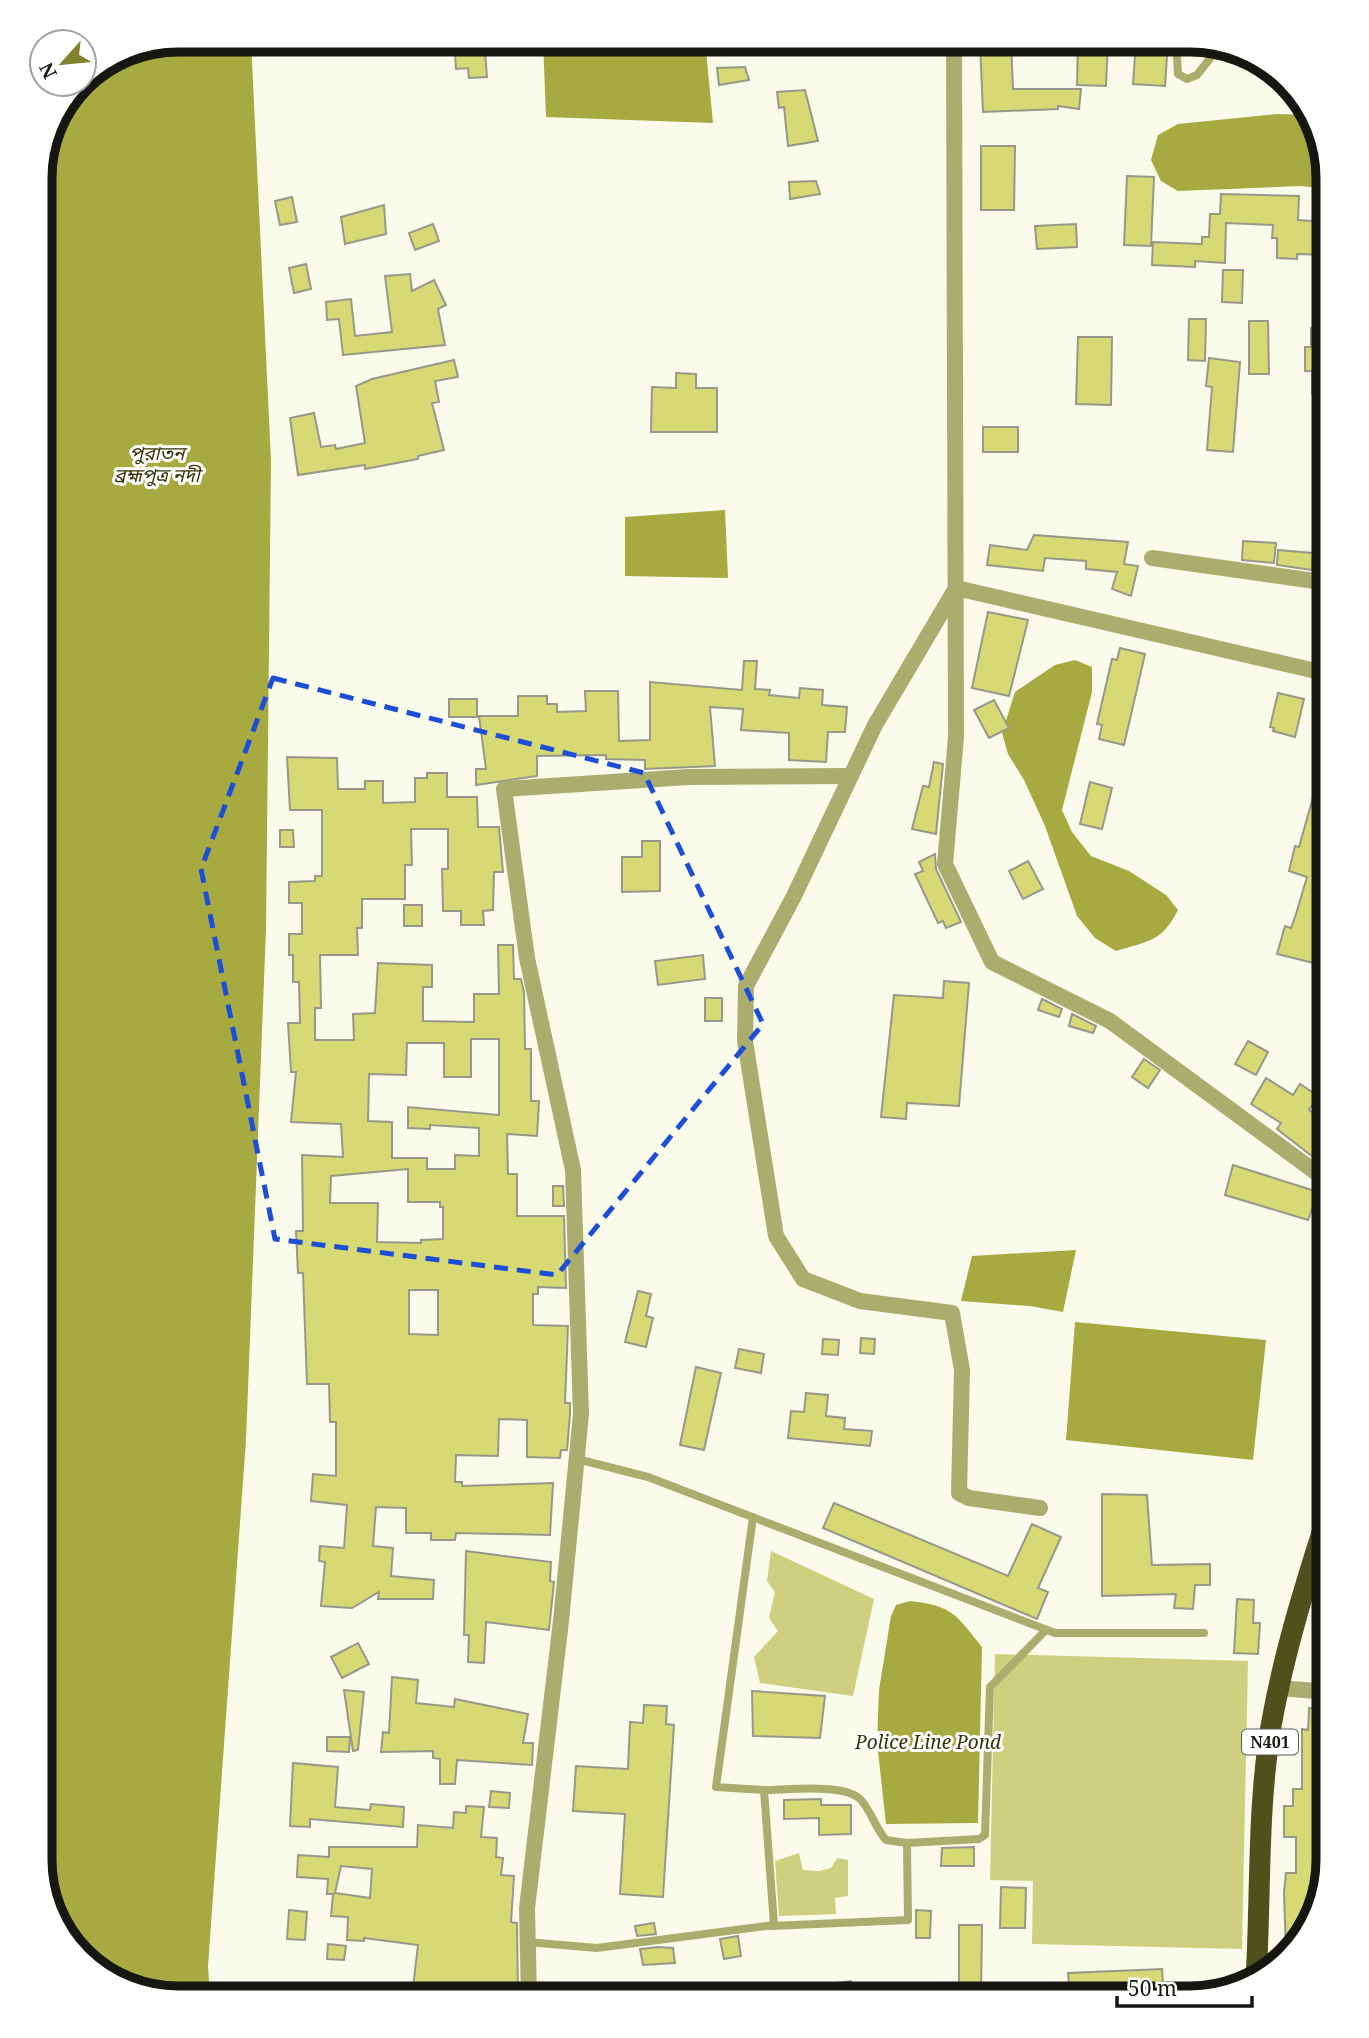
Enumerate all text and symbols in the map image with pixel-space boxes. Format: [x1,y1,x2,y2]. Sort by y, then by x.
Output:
north arrow [28,28,98,98]
text: N [33,58,63,83]
water label: পুরাতন ব্রহ্মপুত্র নদী [114,440,204,488]
water label: Police Line Pond [854,1729,1002,1755]
road number: N401 [1242,1730,1298,1754]
scale bar [1117,1965,1252,2009]
text: 50 m [1128,1974,1177,2002]

